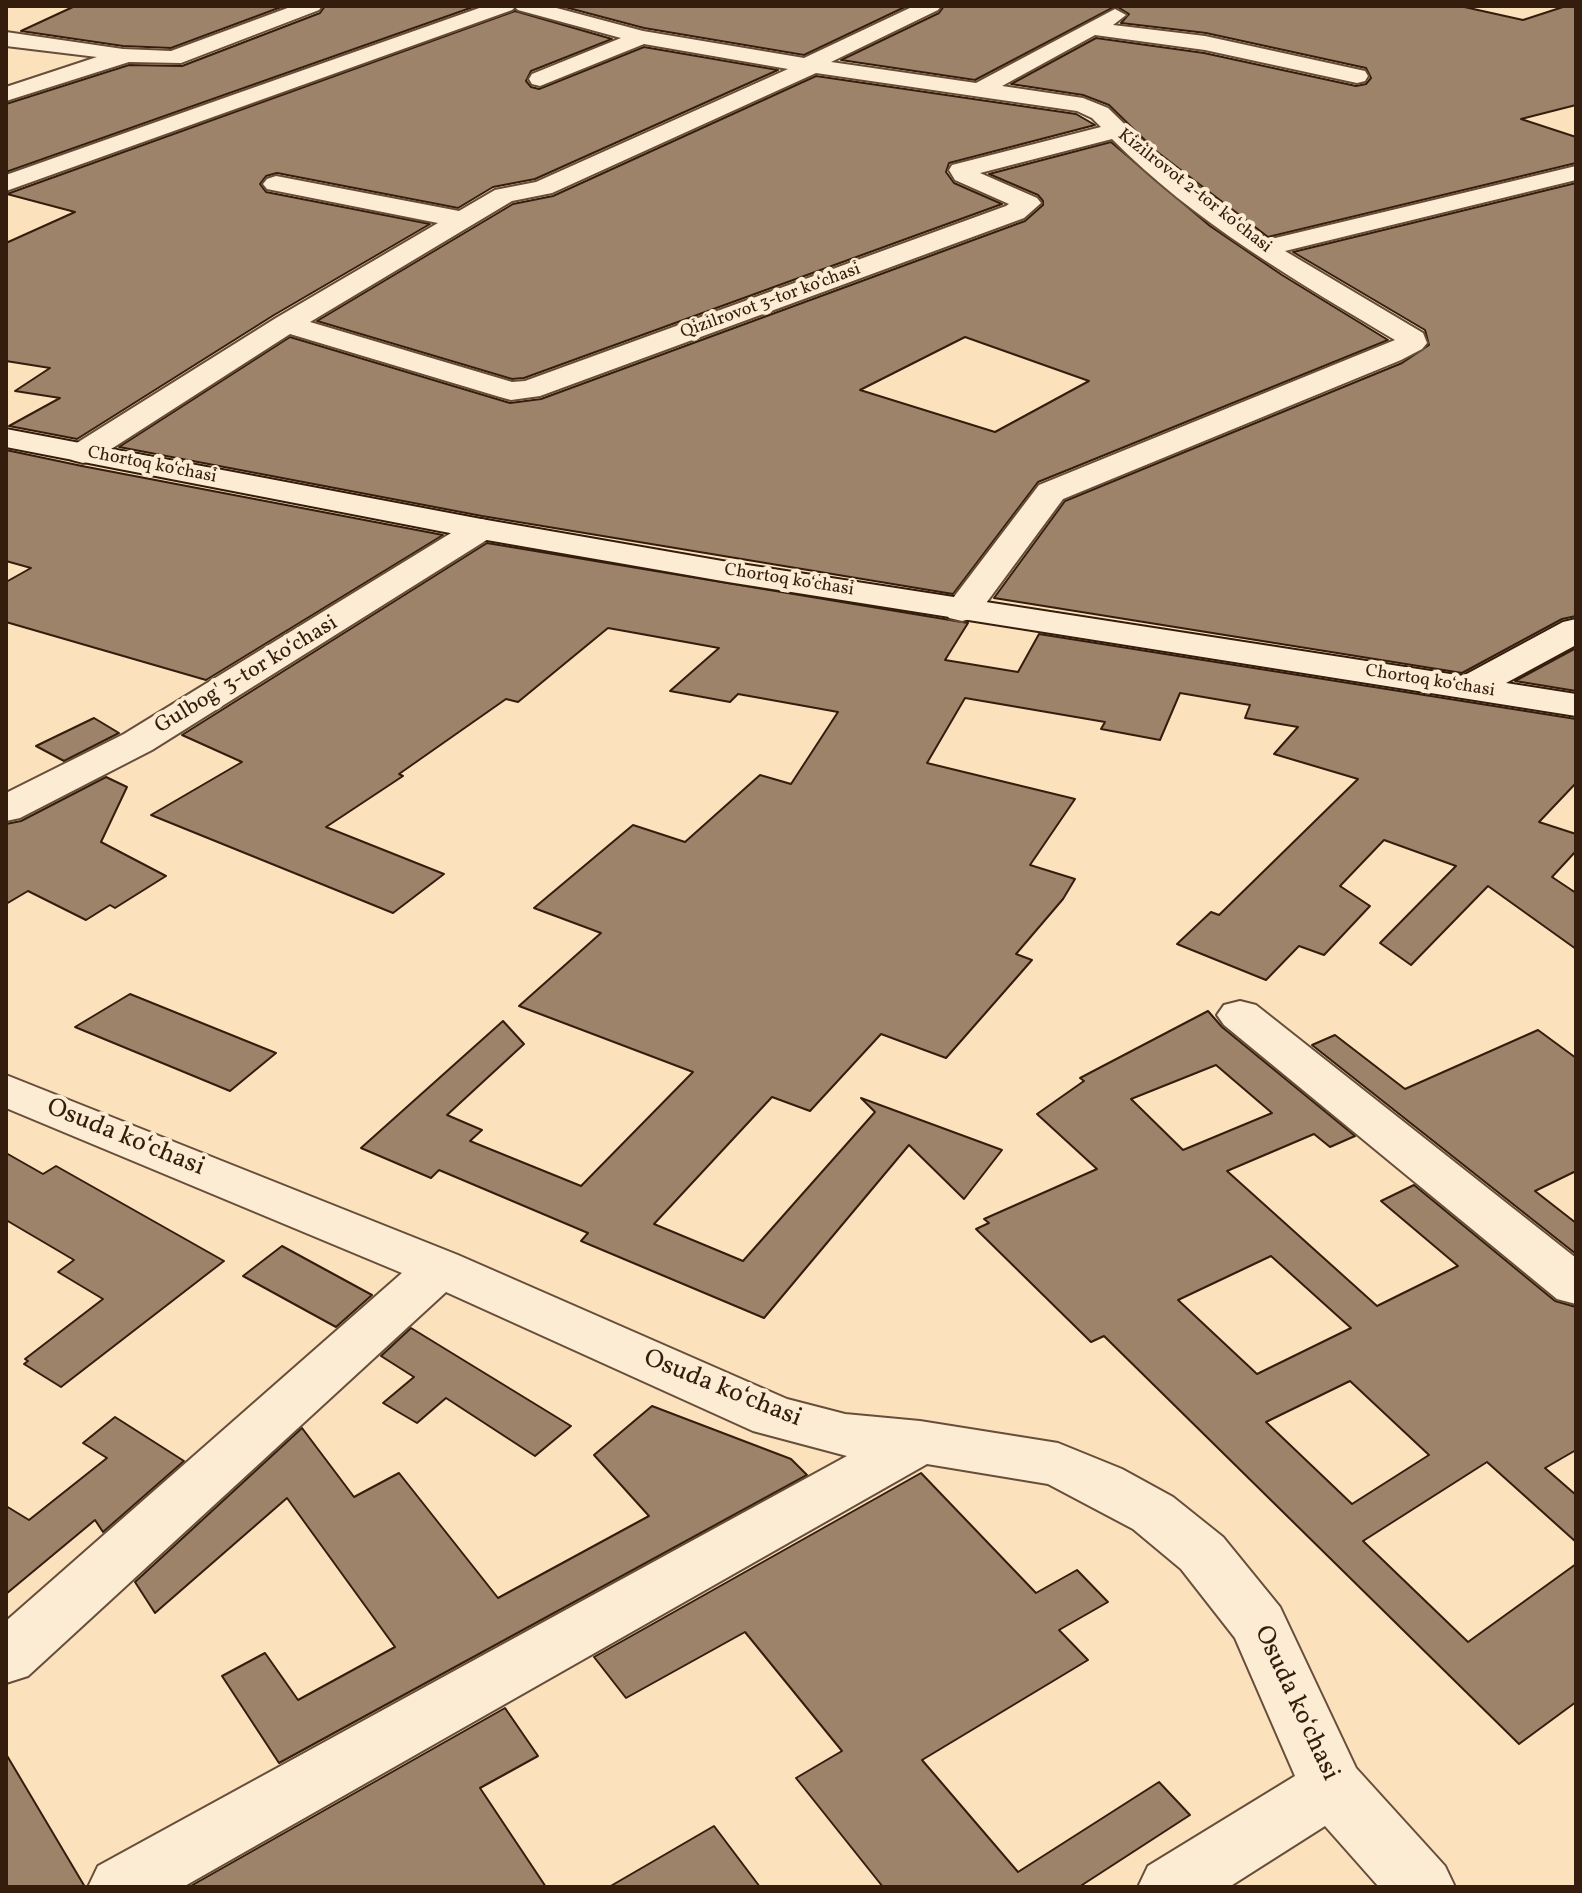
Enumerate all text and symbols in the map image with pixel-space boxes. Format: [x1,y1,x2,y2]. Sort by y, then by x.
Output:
street label: Kizilrovot 2-tor koʻchasi [1113,125,1275,259]
street label: Qizilrovot 3-tor koʻchasi [678,259,864,345]
street label: Chortoq koʻchasi [86,443,218,489]
street label: Chortoq koʻchasi [723,560,855,602]
street label: Gulbog' 3-tor koʻchasi [151,611,343,741]
street label: Chortoq koʻchasi [1364,661,1496,703]
street label: Osuda koʻchasi [41,1093,209,1185]
street label: Osuda koʻchasi [638,1344,806,1436]
street label: Osuda koʻchasi [1245,1621,1345,1787]

